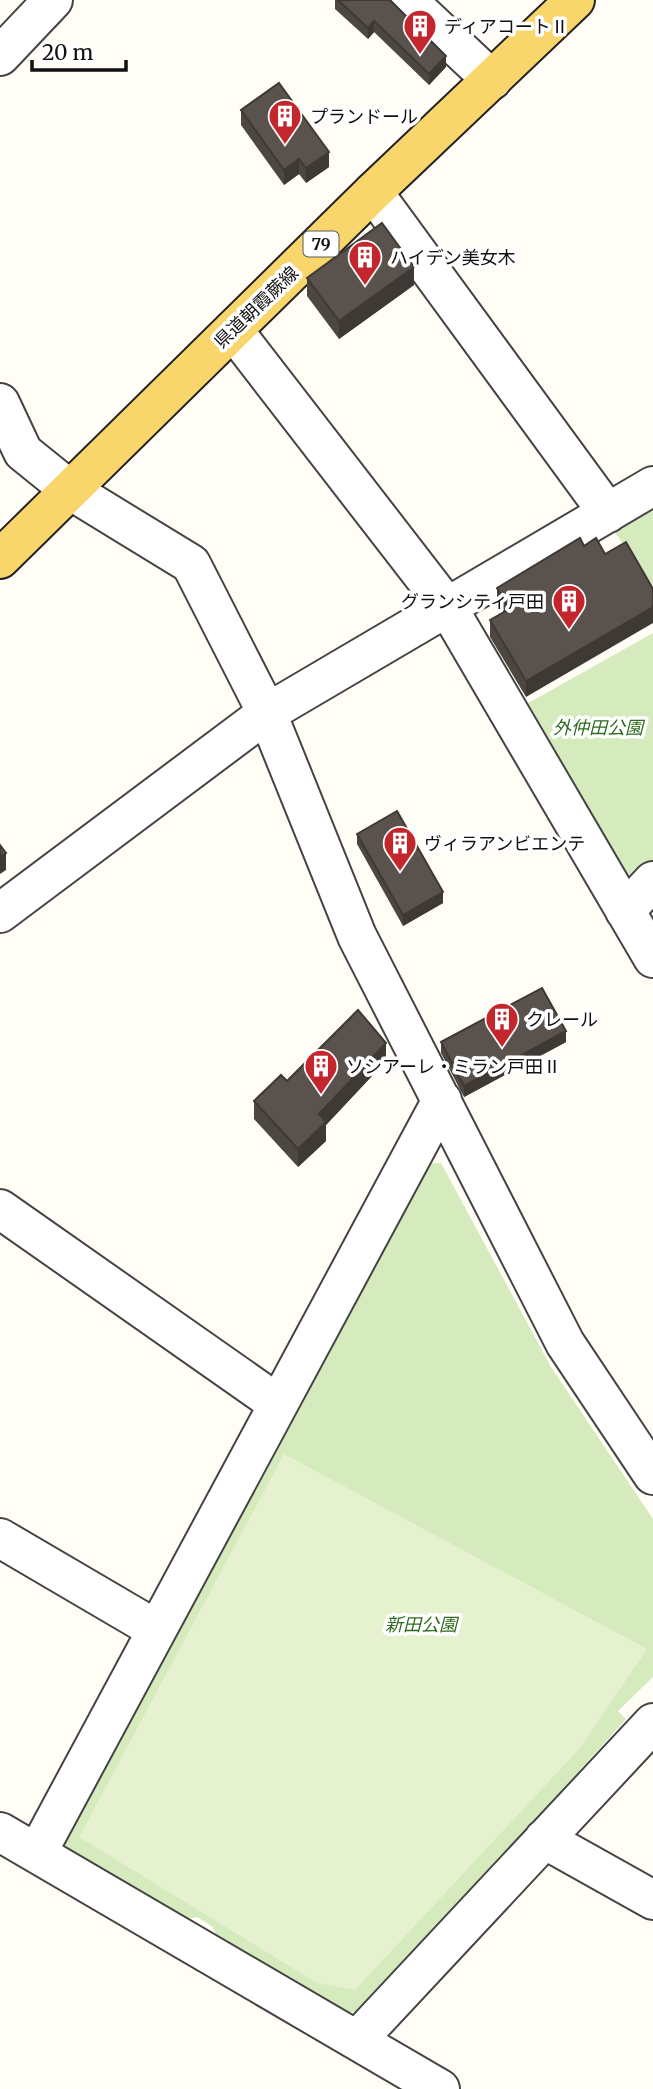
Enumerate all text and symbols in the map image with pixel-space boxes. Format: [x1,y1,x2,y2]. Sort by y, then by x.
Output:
building icon: ディアコートⅡ [401,7,439,56]
place label: ディアコートⅡ [444,15,569,38]
scale bar [32,28,126,72]
text: 20 m [42,39,94,66]
building icon: プランドール [266,97,304,146]
place label: プランドール [310,105,418,128]
road number: 79 [304,232,338,256]
building icon: ハイデン美女木 [346,238,384,287]
place label: ハイデン美女木 [390,246,516,269]
street label: 県道朝霞蕨線 [209,261,303,353]
building icon: グランシティ戸田 [550,582,588,631]
place label: グランシティ戸田 [401,590,544,613]
park label: 外仲田公園 [553,716,646,739]
building icon: ヴィラアンビエンテ [381,824,419,873]
place label: ヴィラアンビエンテ [424,832,585,855]
building icon: クレール [483,1000,521,1049]
place label: クレール [526,1008,598,1031]
building icon: ソシアーレ・ミラン戸田Ⅱ [302,1047,340,1096]
place label: ソシアーレ・ミラン戸田Ⅱ [346,1055,561,1078]
park label: 新田公園 [385,1613,460,1636]

